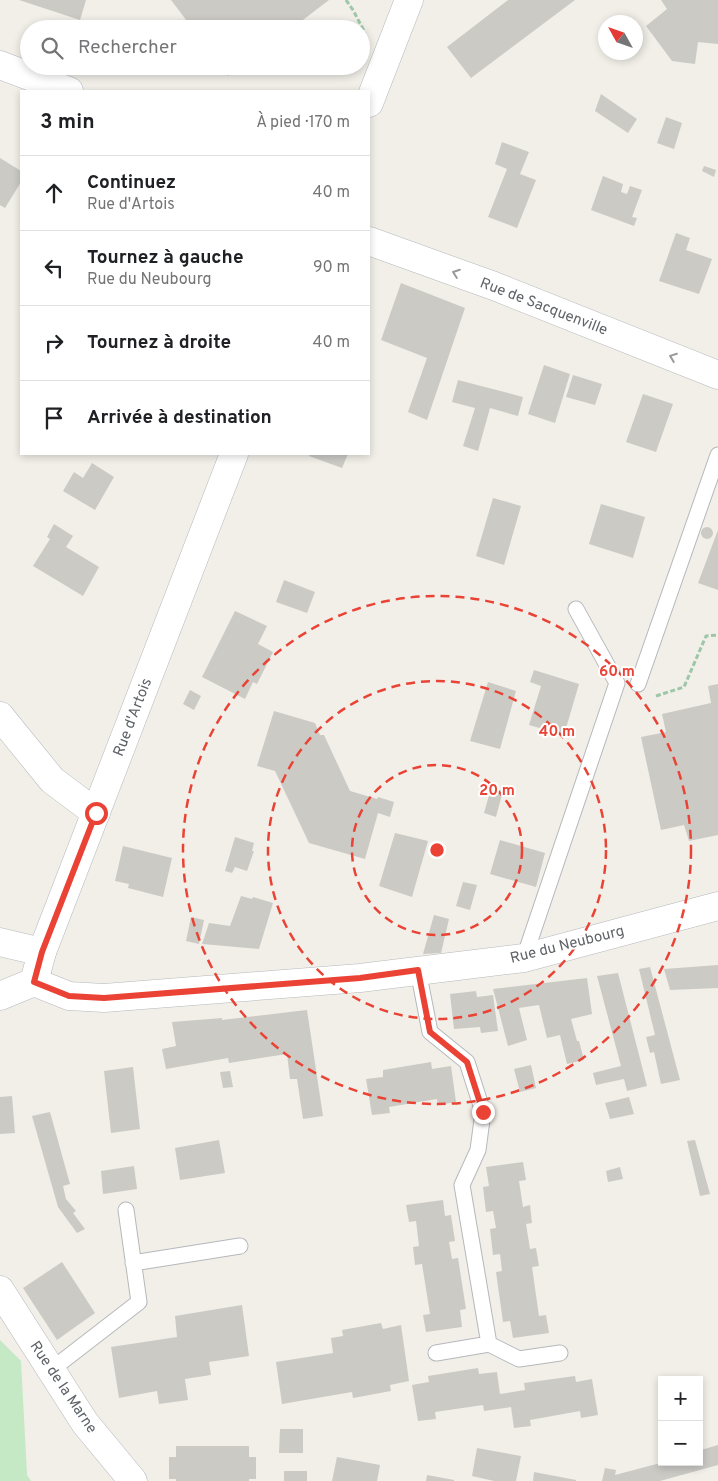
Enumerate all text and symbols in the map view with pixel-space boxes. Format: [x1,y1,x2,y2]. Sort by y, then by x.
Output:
north arrow [598,15,643,60]
search box [20,20,370,75]
icon: search [38,34,66,62]
text: Rechercher [78,36,177,60]
text: 3 min [40,109,95,136]
text: À pied · 170 m [256,113,350,133]
text: Continuez [87,171,176,195]
icon: ahead [40,179,68,207]
text: 40 m [312,183,350,203]
text: Rue d'Artois [87,195,175,215]
text: Tournez à gauche [87,246,244,270]
icon: left [40,254,68,282]
text: 90 m [313,258,350,278]
one-way arrow [452,269,461,279]
text: Rue du Neubourg [87,270,212,290]
street label: Rue de Sacquenville [477,274,610,341]
icon: right [40,329,68,357]
text: Tournez à droite [87,331,231,355]
text: 40 m [312,333,350,353]
one-way arrow [669,353,678,363]
icon: arrive [40,404,68,432]
text: Arrivée à destination [87,406,272,430]
text: 60 m [599,663,635,682]
street label: Rue d'Artois [110,676,157,759]
text: 40 m [539,723,575,742]
text: 20 m [479,782,515,801]
route start [85,802,108,825]
centre of rings [428,841,446,859]
street label: Rue du Neubourg [508,922,626,969]
route end [472,1101,495,1124]
street label: Rue de la Marne [25,1338,101,1438]
map controls [658,1376,703,1466]
button: + [658,1376,703,1421]
button: − [658,1421,703,1466]

